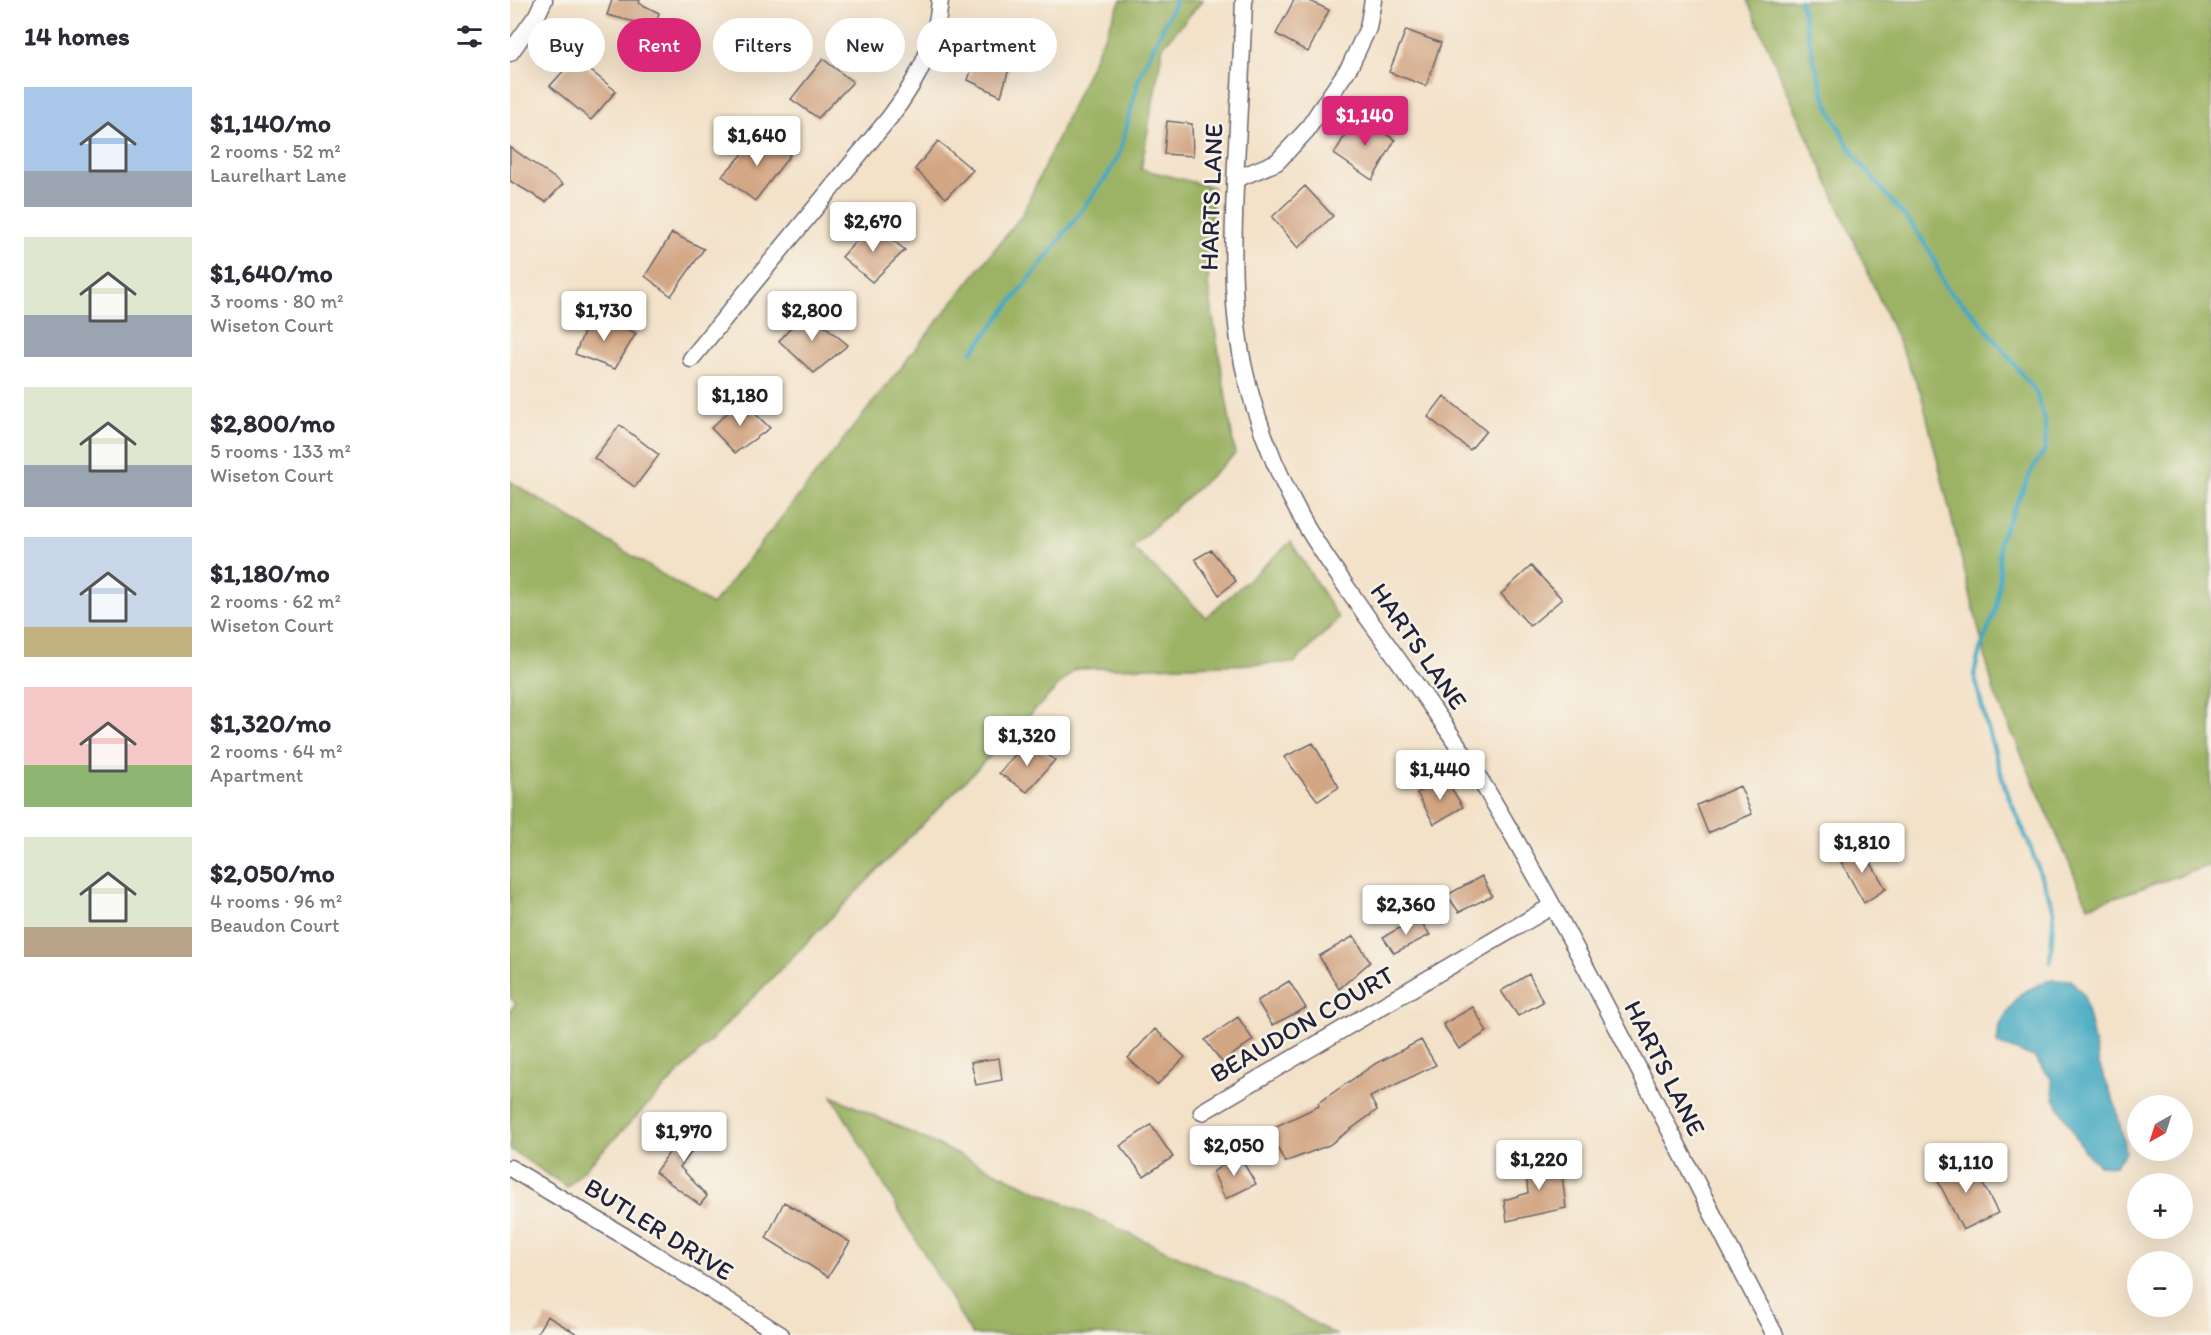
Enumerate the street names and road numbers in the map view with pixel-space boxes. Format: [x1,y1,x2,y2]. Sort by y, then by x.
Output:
street label: HARTS LANE [1192,123,1230,271]
street label: HARTS LANE [1364,576,1474,716]
street label: BEAUDON COURT [1204,958,1400,1090]
street label: HARTS LANE [1617,995,1713,1141]
street label: BUTLER DRIVE [579,1170,739,1288]

